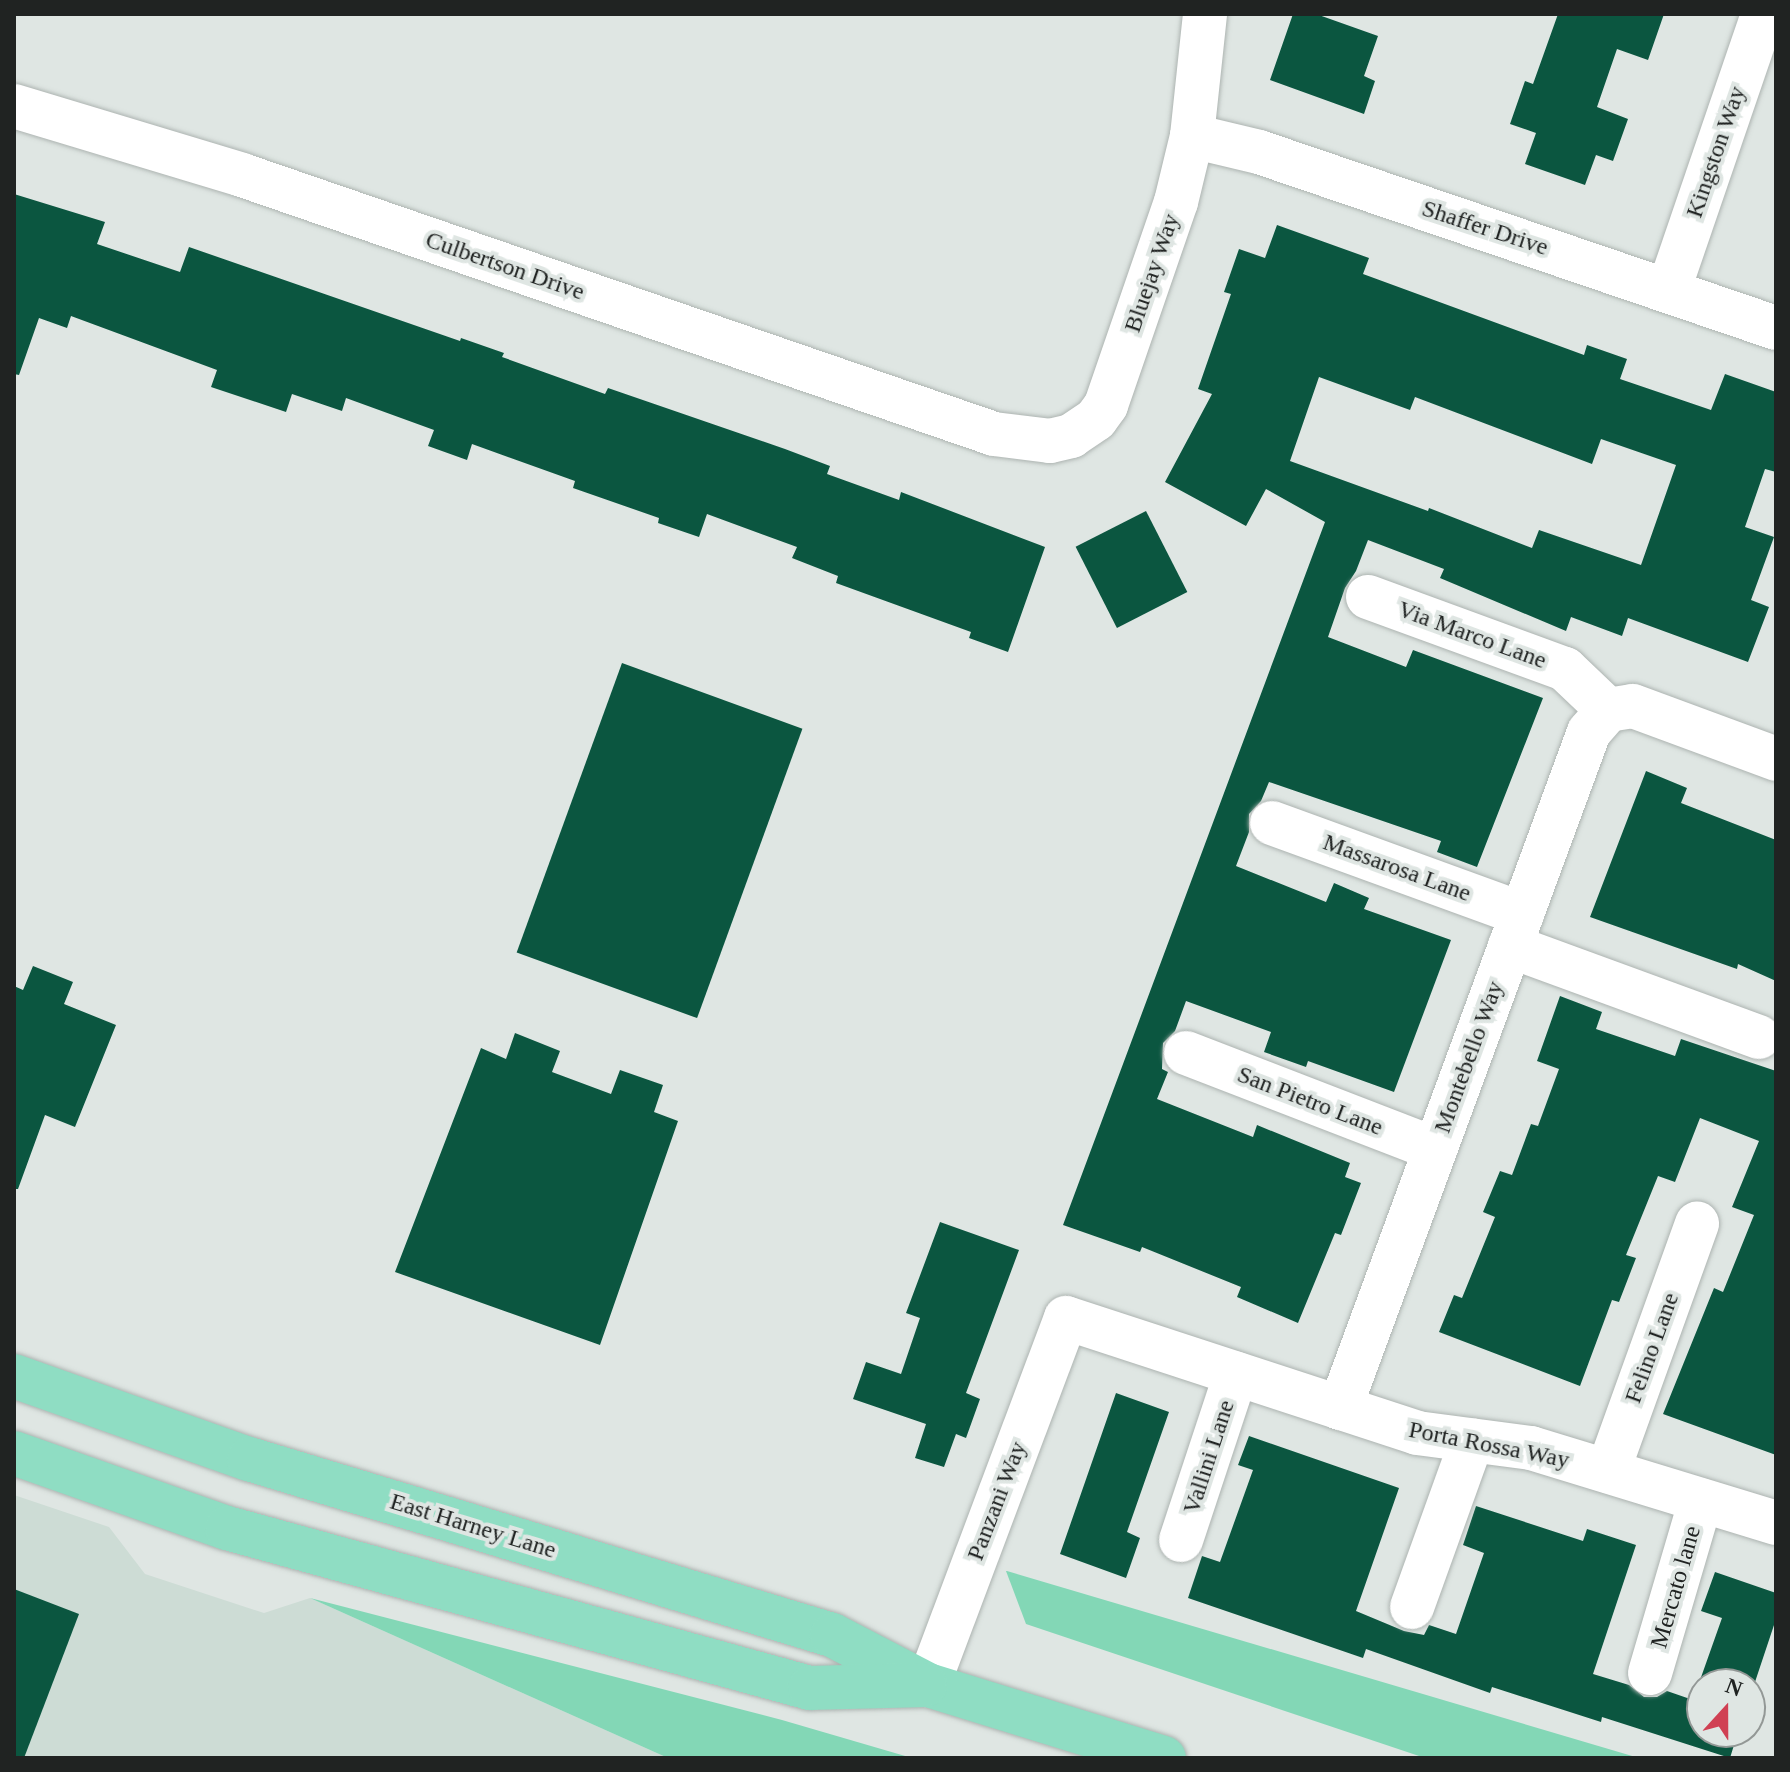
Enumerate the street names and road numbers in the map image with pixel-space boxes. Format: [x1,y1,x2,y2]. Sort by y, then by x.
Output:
street label: Kingston Way [1680,82,1752,222]
street label: Shaffer Drive [1418,194,1552,262]
street label: Bluejay Way [1118,210,1186,336]
street label: Culbertson Drive [422,225,588,307]
street label: Via Marco Lane [1394,595,1550,675]
street label: Massarosa Lane [1319,828,1475,908]
street label: Montebello Way [1428,977,1510,1137]
street label: San Pietro Lane [1233,1060,1387,1142]
street label: Felino Lane [1619,1289,1685,1407]
street label: Vallini Lane [1177,1396,1241,1518]
street label: Porta Rossa Way [1406,1415,1572,1475]
street label: Panzani Way [961,1437,1033,1565]
street label: East Harney Lane [387,1487,559,1565]
street label: Mercato lane [1645,1523,1707,1651]

